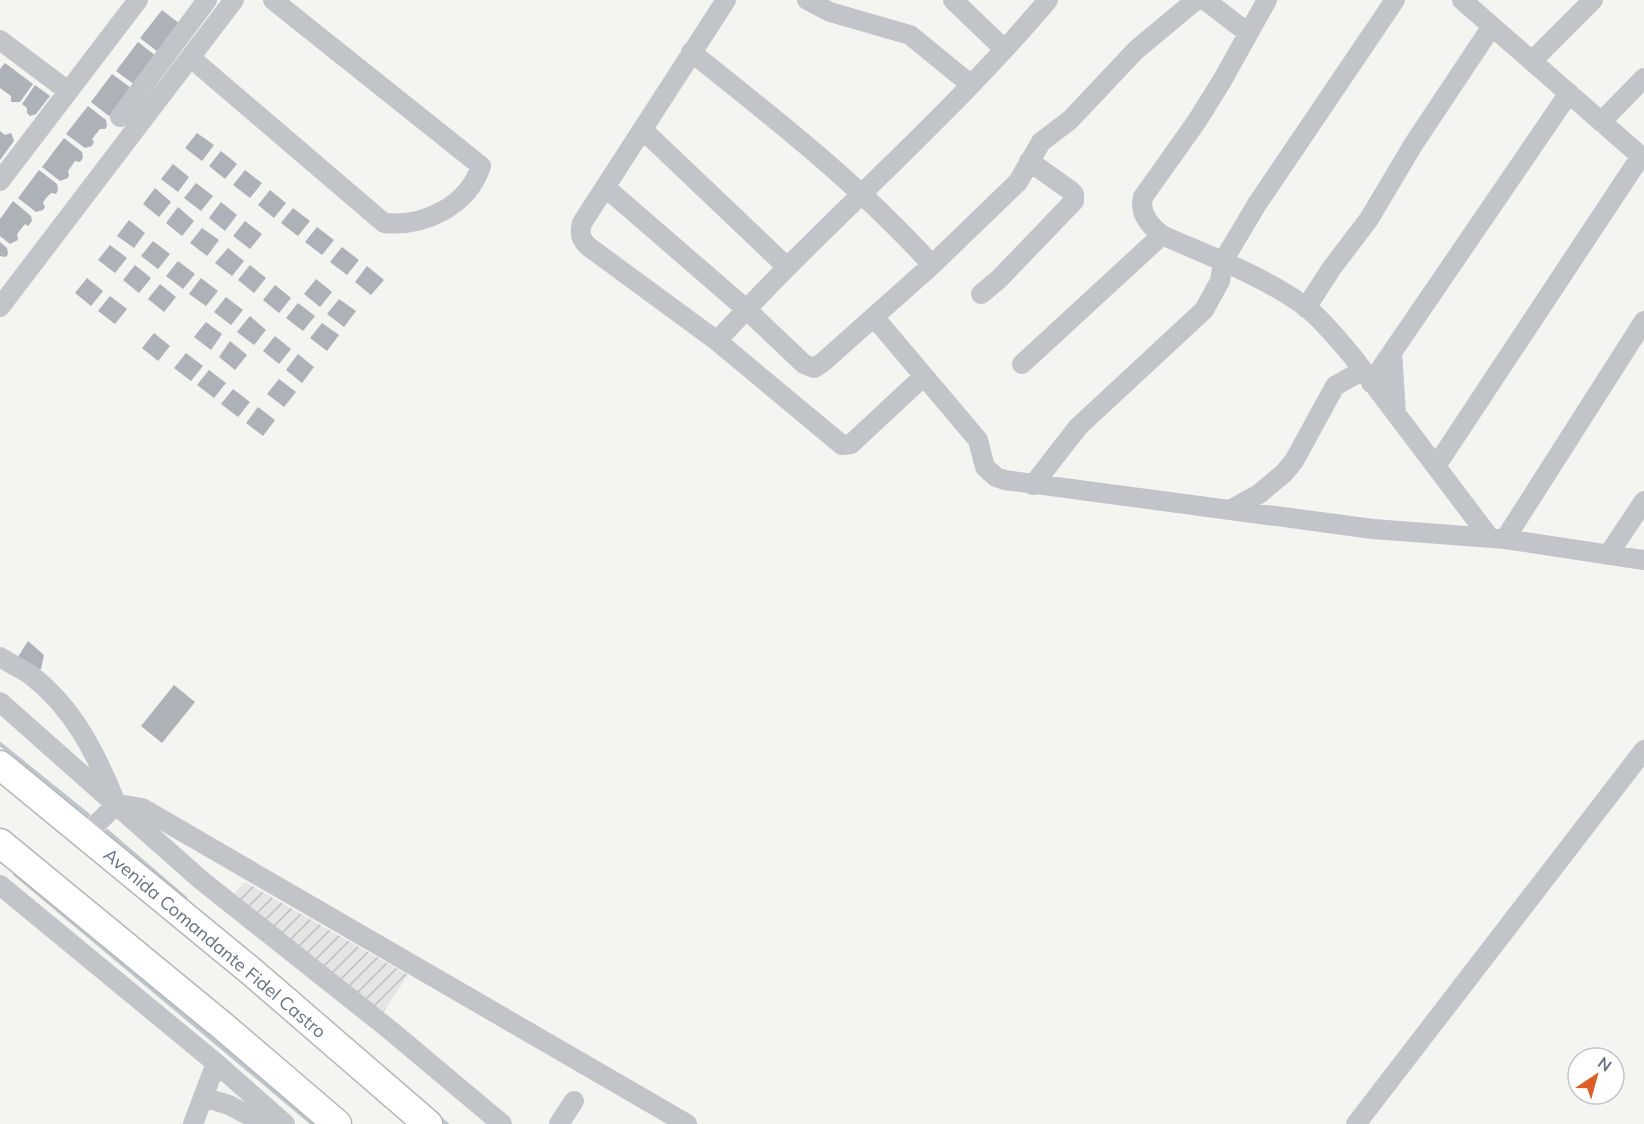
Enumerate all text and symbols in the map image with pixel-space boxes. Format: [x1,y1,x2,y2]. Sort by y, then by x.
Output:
street label: Avenida Comandante Fidel Castro [99,843,331,1043]
north arrow [1566,1046,1626,1106]
text: N [1594,1052,1616,1076]

